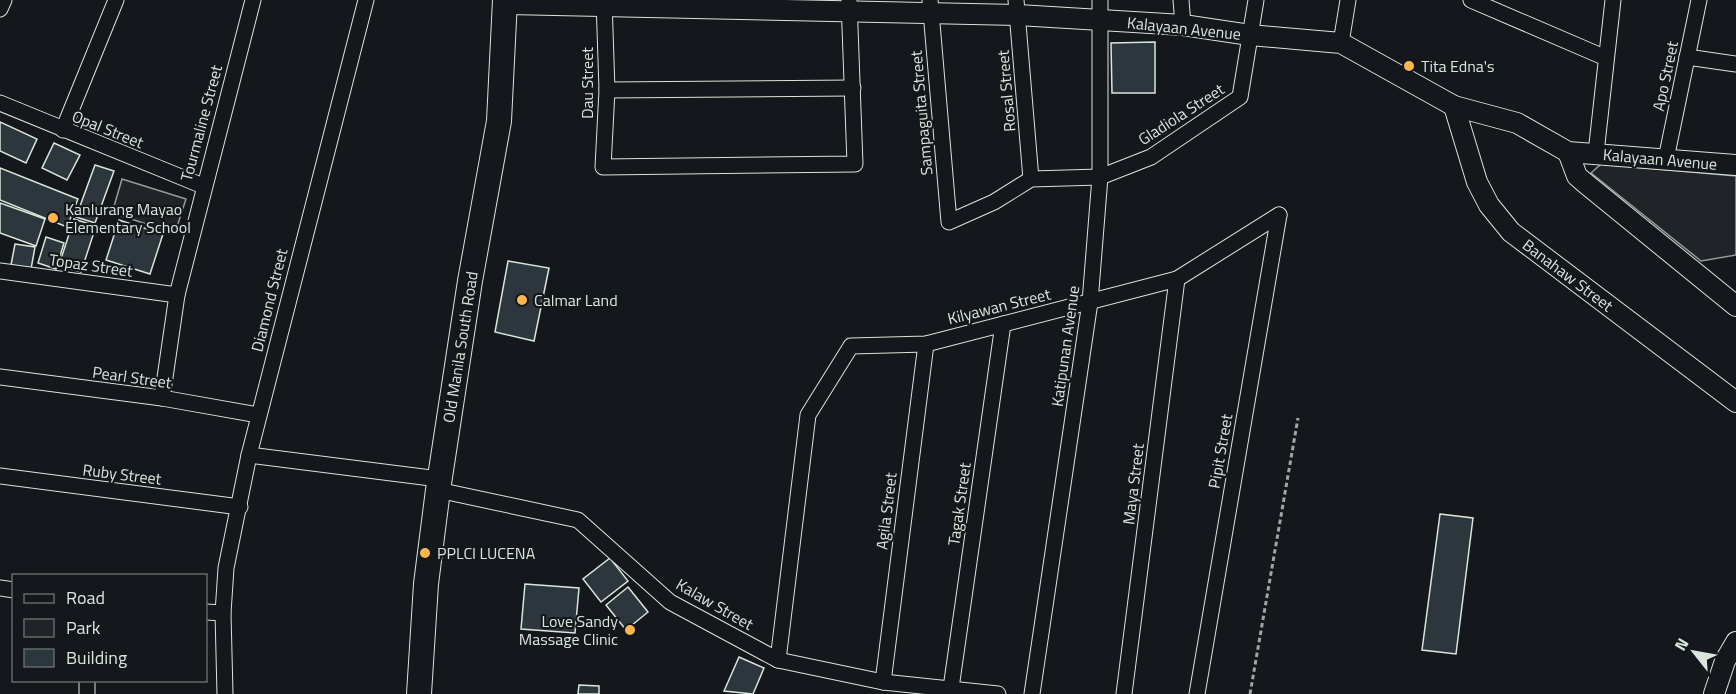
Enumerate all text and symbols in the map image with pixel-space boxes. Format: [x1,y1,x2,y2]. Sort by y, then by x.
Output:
street label: Kalayaan Avenue [1126,10,1242,46]
street label: Apo Street [1646,38,1684,113]
street label: Dau Street [575,47,599,119]
street label: Sampaguita Street [904,49,938,176]
street label: Rosal Street [990,49,1022,133]
place label: Tita Edna's [1421,54,1494,78]
marker: Tita Edna's [1402,59,1416,73]
street label: Tourmaline Street [174,62,228,184]
street label: Gladiola Street [1133,77,1229,151]
street label: Opal Street [69,104,148,154]
street label: Kalayaan Avenue [1602,142,1718,176]
place label: Kanlurang Mayao Elementary School [65,197,191,239]
marker: Kanlurang Mayao Elementary School [46,211,60,225]
street label: Banahaw Street [1518,233,1619,317]
street label: Diamond Street [245,246,293,354]
street label: Topaz Street [48,247,135,283]
street label: Old Manila South Road [436,270,484,424]
street label: Kilyawan Street [945,282,1053,330]
street label: Katipunan Avenue [1045,284,1085,408]
place label: Calmar Land [534,288,618,312]
marker: Calmar Land [515,293,529,307]
street label: Pearl Street [91,360,173,394]
street label: Pipit Street [1202,411,1238,490]
street label: Maya Street [1116,442,1150,526]
street label: Ruby Street [81,457,163,491]
street label: Tagak Street [941,461,977,547]
street label: Agila Street [869,471,903,551]
place label: PPLCI LUCENA [437,541,536,565]
marker: PPLCI LUCENA [418,546,432,560]
street label: Kalaw Street [672,572,758,636]
legend [12,574,207,682]
text: Road [66,584,105,611]
place label: Love Sandy Massage Clinic [519,609,618,651]
text: Park [66,614,101,641]
north arrow [1664,622,1724,682]
marker: Love Sandy Massage Clinic [623,623,637,637]
text: N [1668,633,1694,655]
text: Building [66,644,127,671]

